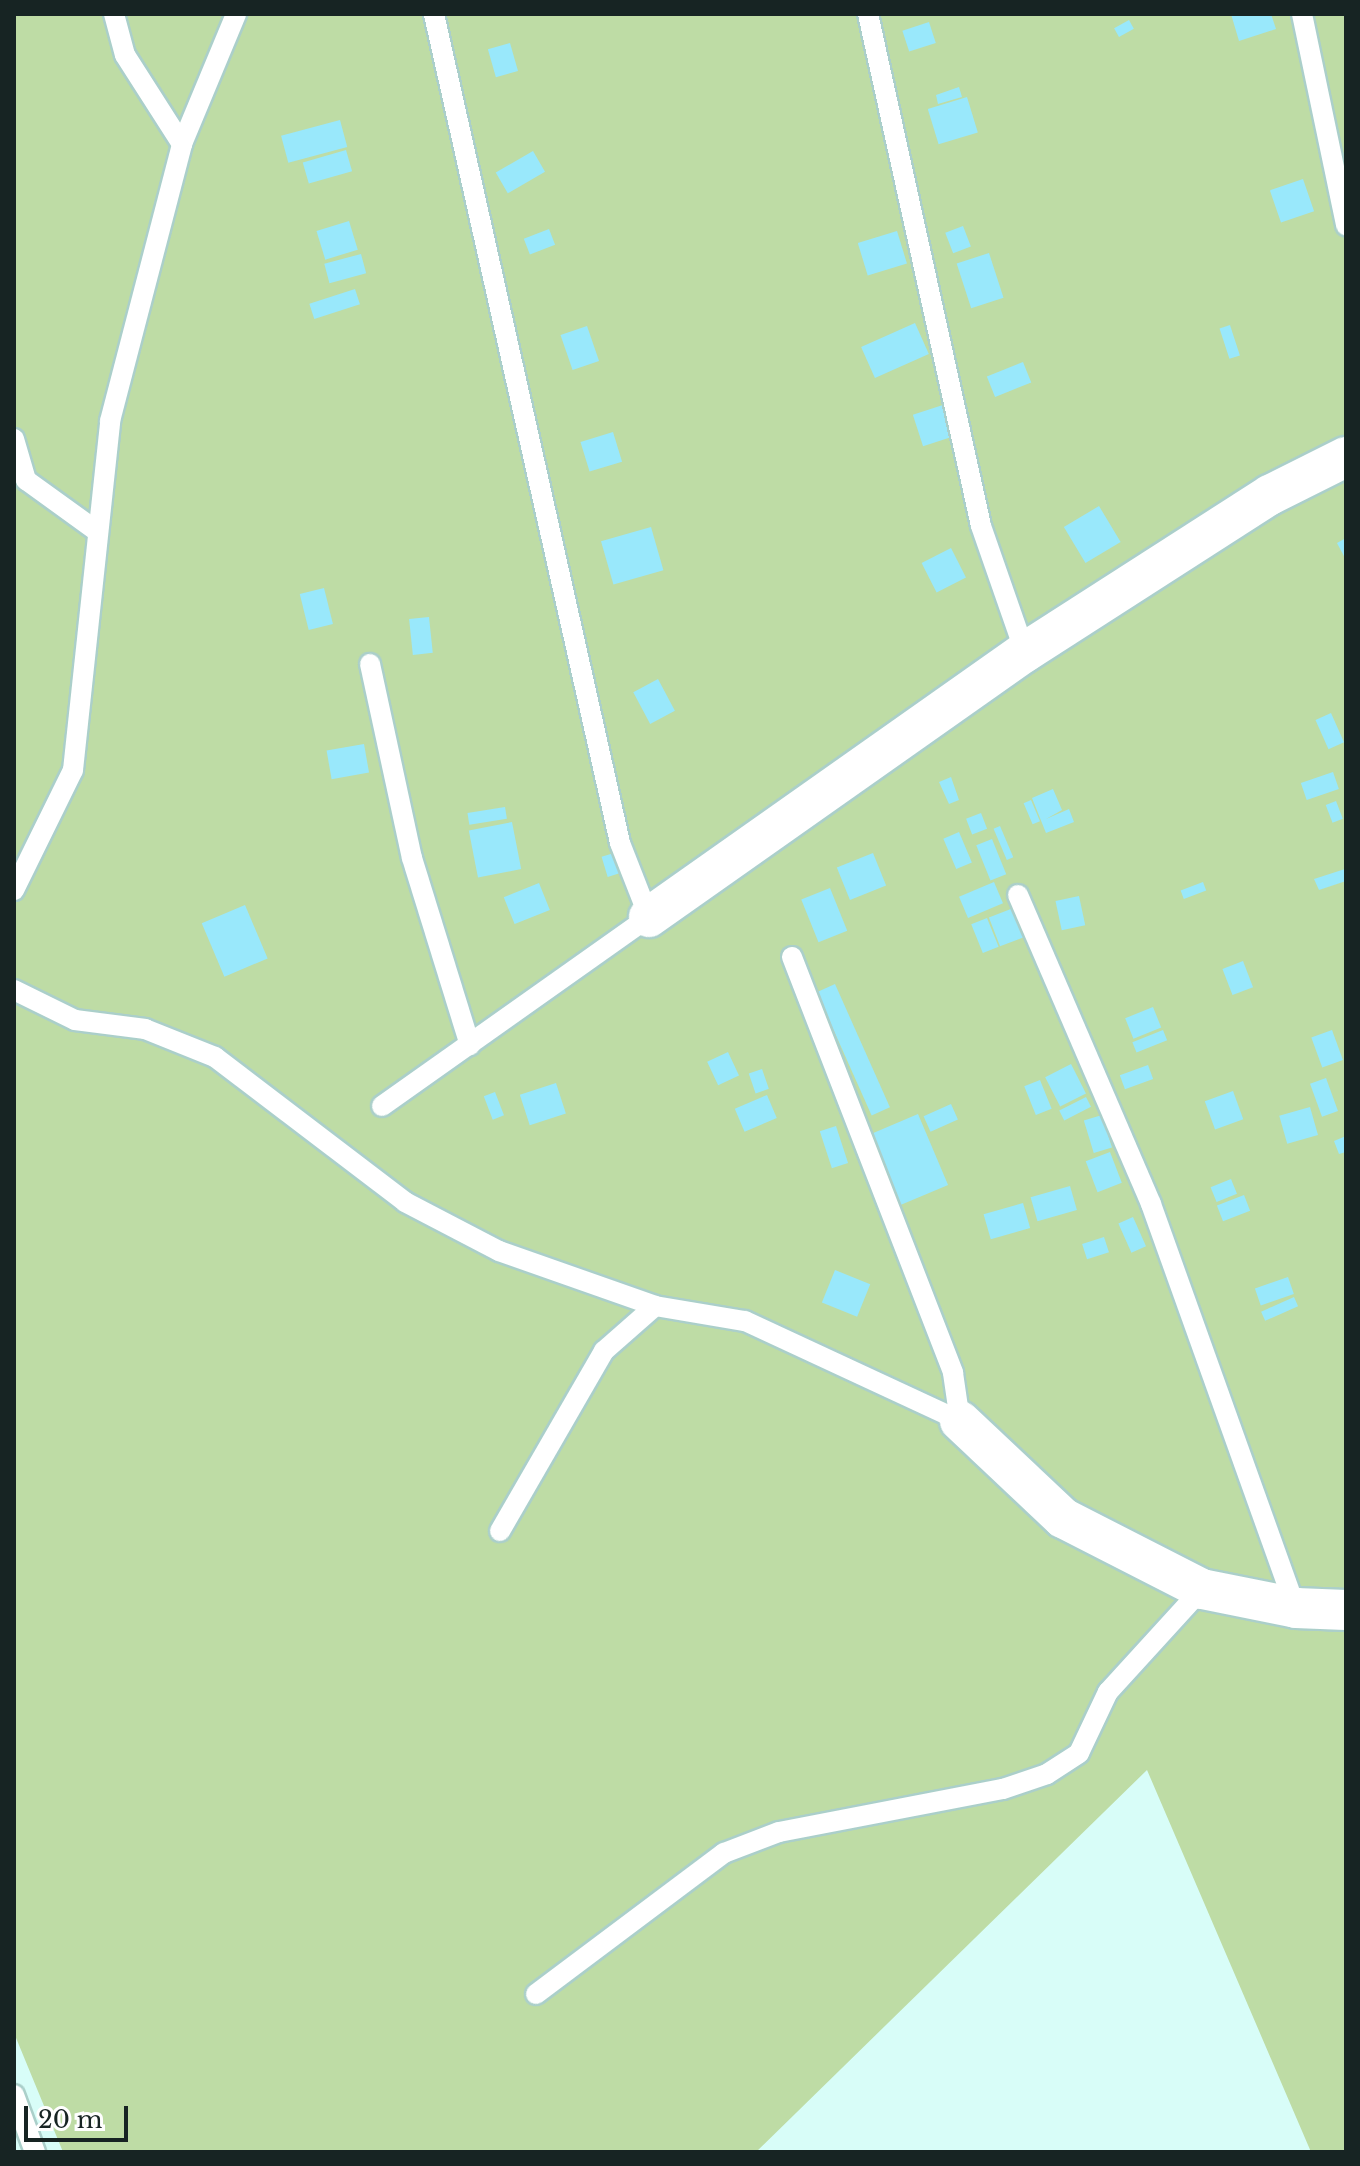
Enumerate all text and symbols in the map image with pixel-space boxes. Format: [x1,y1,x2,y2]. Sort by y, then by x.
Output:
scale bar [28,2090,132,2140]
text: 20 m [38,2105,103,2134]

